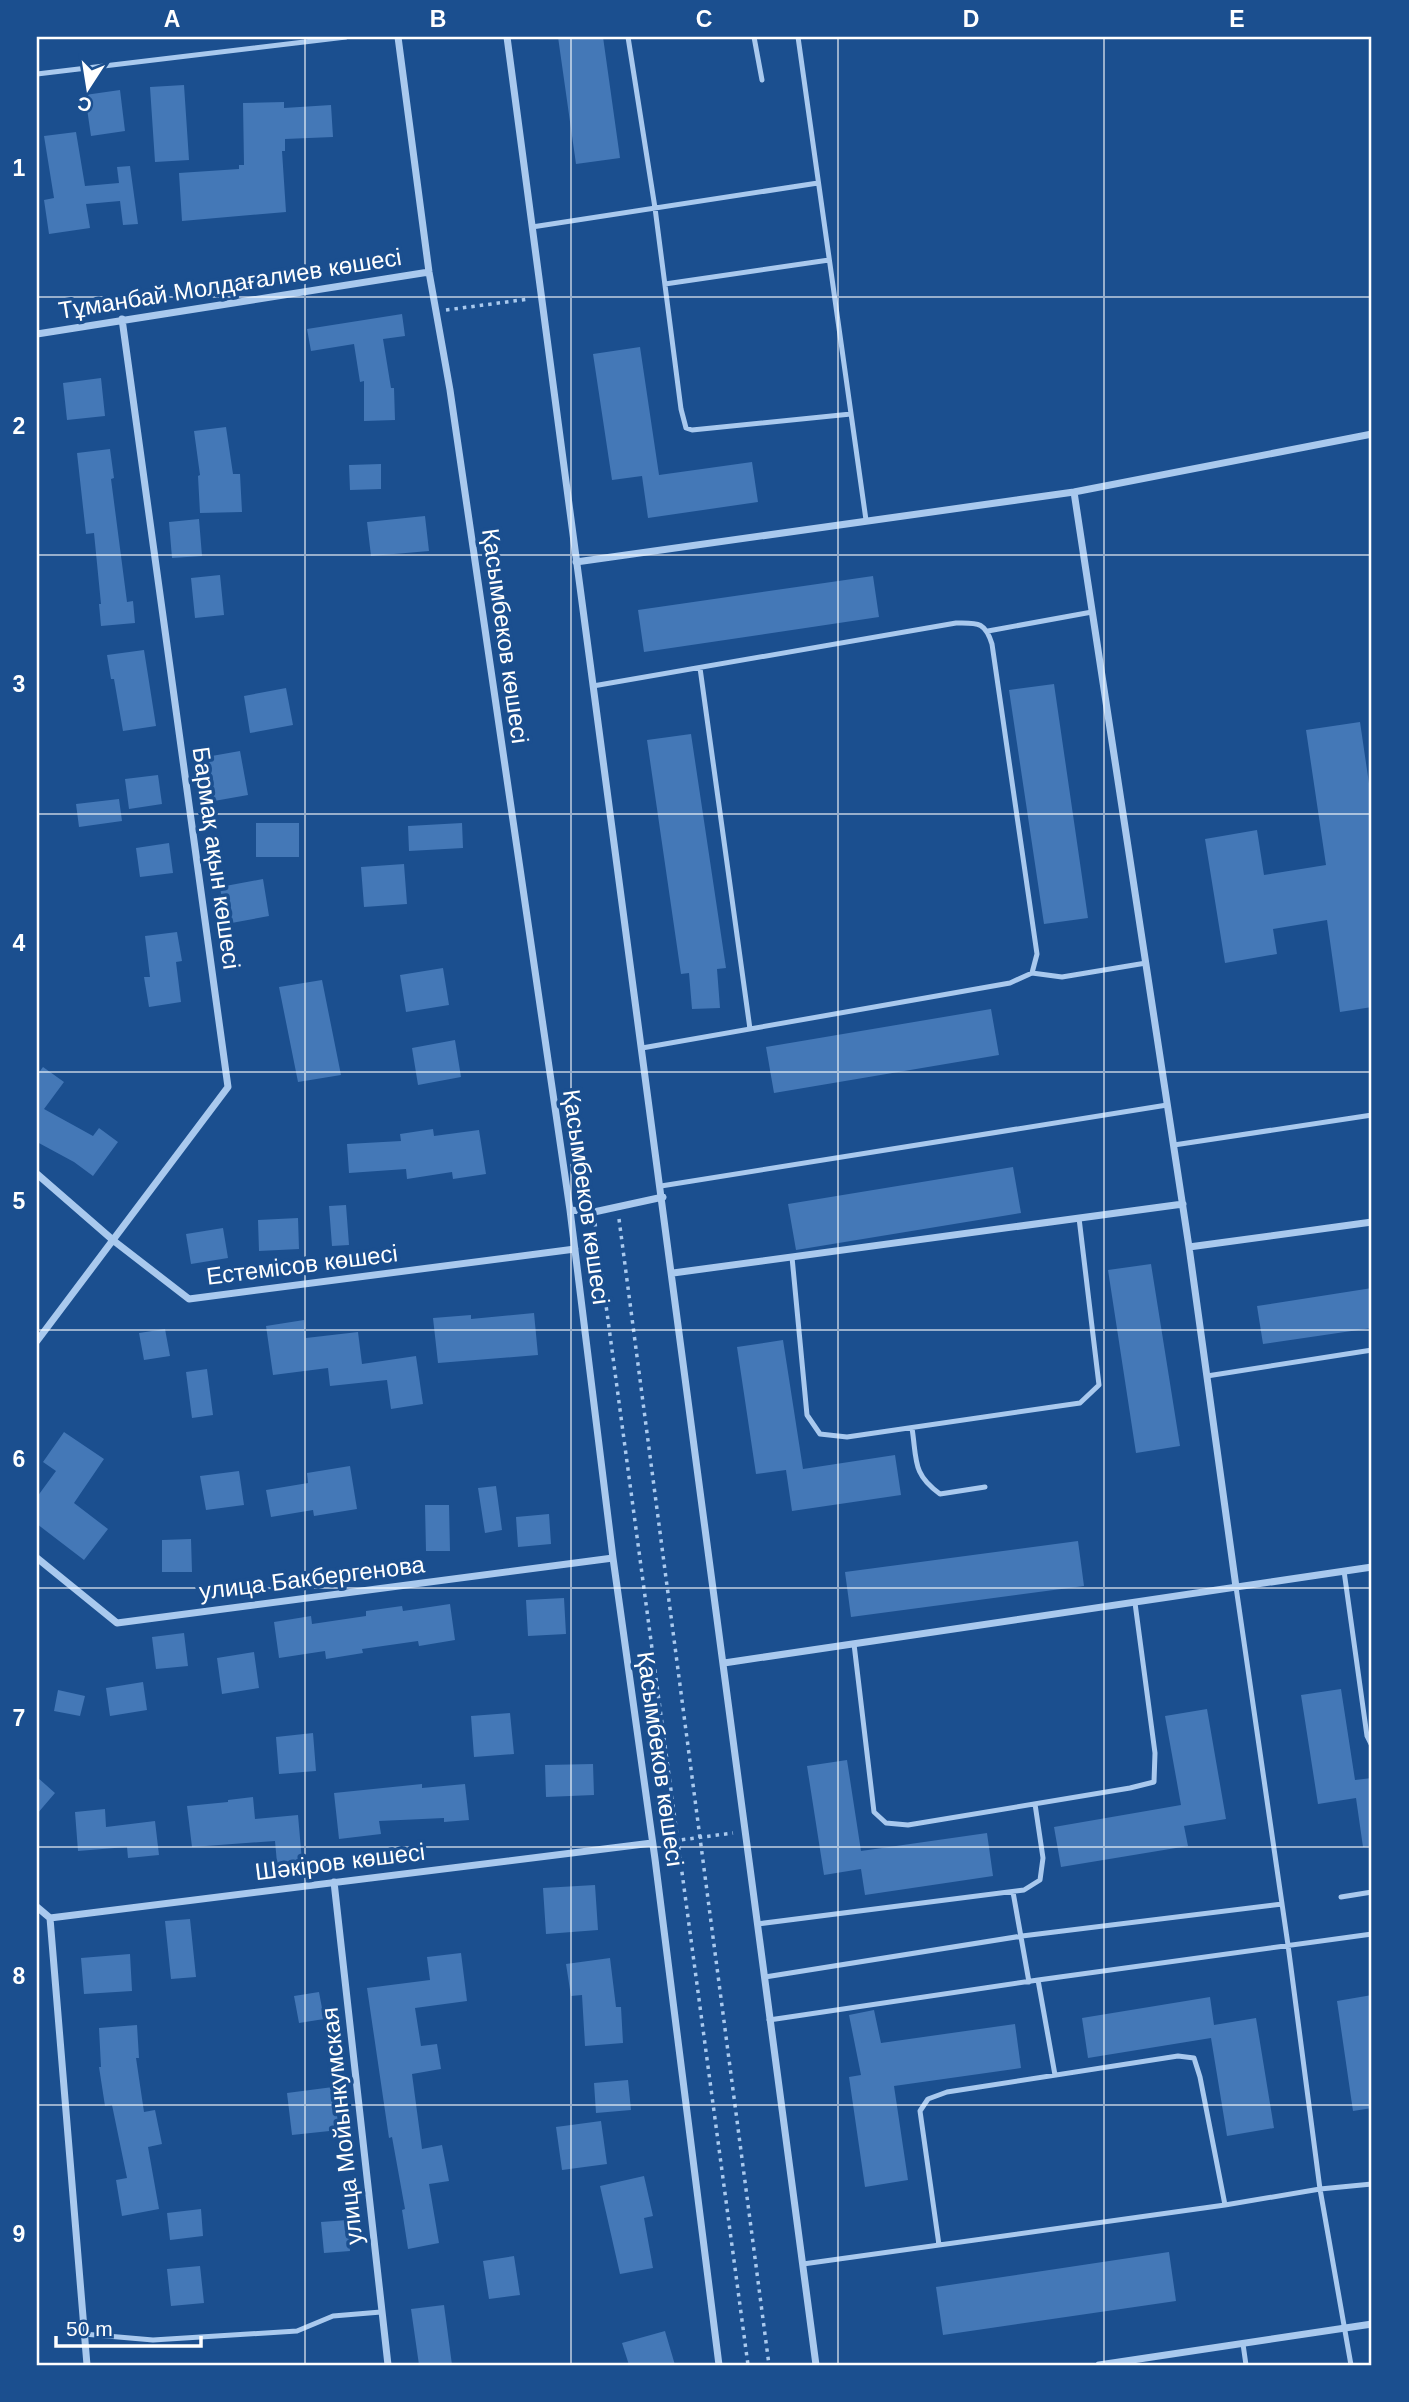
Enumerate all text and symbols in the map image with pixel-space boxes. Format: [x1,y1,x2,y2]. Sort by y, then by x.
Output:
text: A [164,6,180,32]
text: B [430,6,446,32]
text: C [696,6,712,32]
text: D [963,6,979,32]
text: E [1229,6,1245,32]
north arrow [52,52,122,122]
text: С [75,92,93,116]
text: 1 [13,155,26,181]
street label: Тұманбай Молдағалиев көшесі [57,243,403,324]
text: 2 [13,413,25,439]
street label: Қасымбеков көшесі [477,527,534,745]
text: 3 [13,671,25,697]
street label: Бармақ ақын көшесі [188,745,245,971]
text: 4 [13,930,26,956]
street label: Қасымбеков көшесі [558,1088,615,1306]
text: 5 [13,1188,26,1214]
street label: Естемісов көшесі [205,1239,399,1290]
text: 6 [13,1446,25,1472]
street label: улица Бакбергенова [198,1550,427,1605]
street label: Қасымбеков көшесі [632,1650,689,1868]
text: 7 [13,1705,25,1731]
street label: Шәкіров көшесі [253,1838,426,1885]
text: 8 [13,1963,26,1989]
street label: улица Мойынкумская [316,2006,367,2246]
text: 9 [13,2221,25,2247]
scale bar [56,2304,201,2348]
text: 50 m [66,2317,113,2340]

